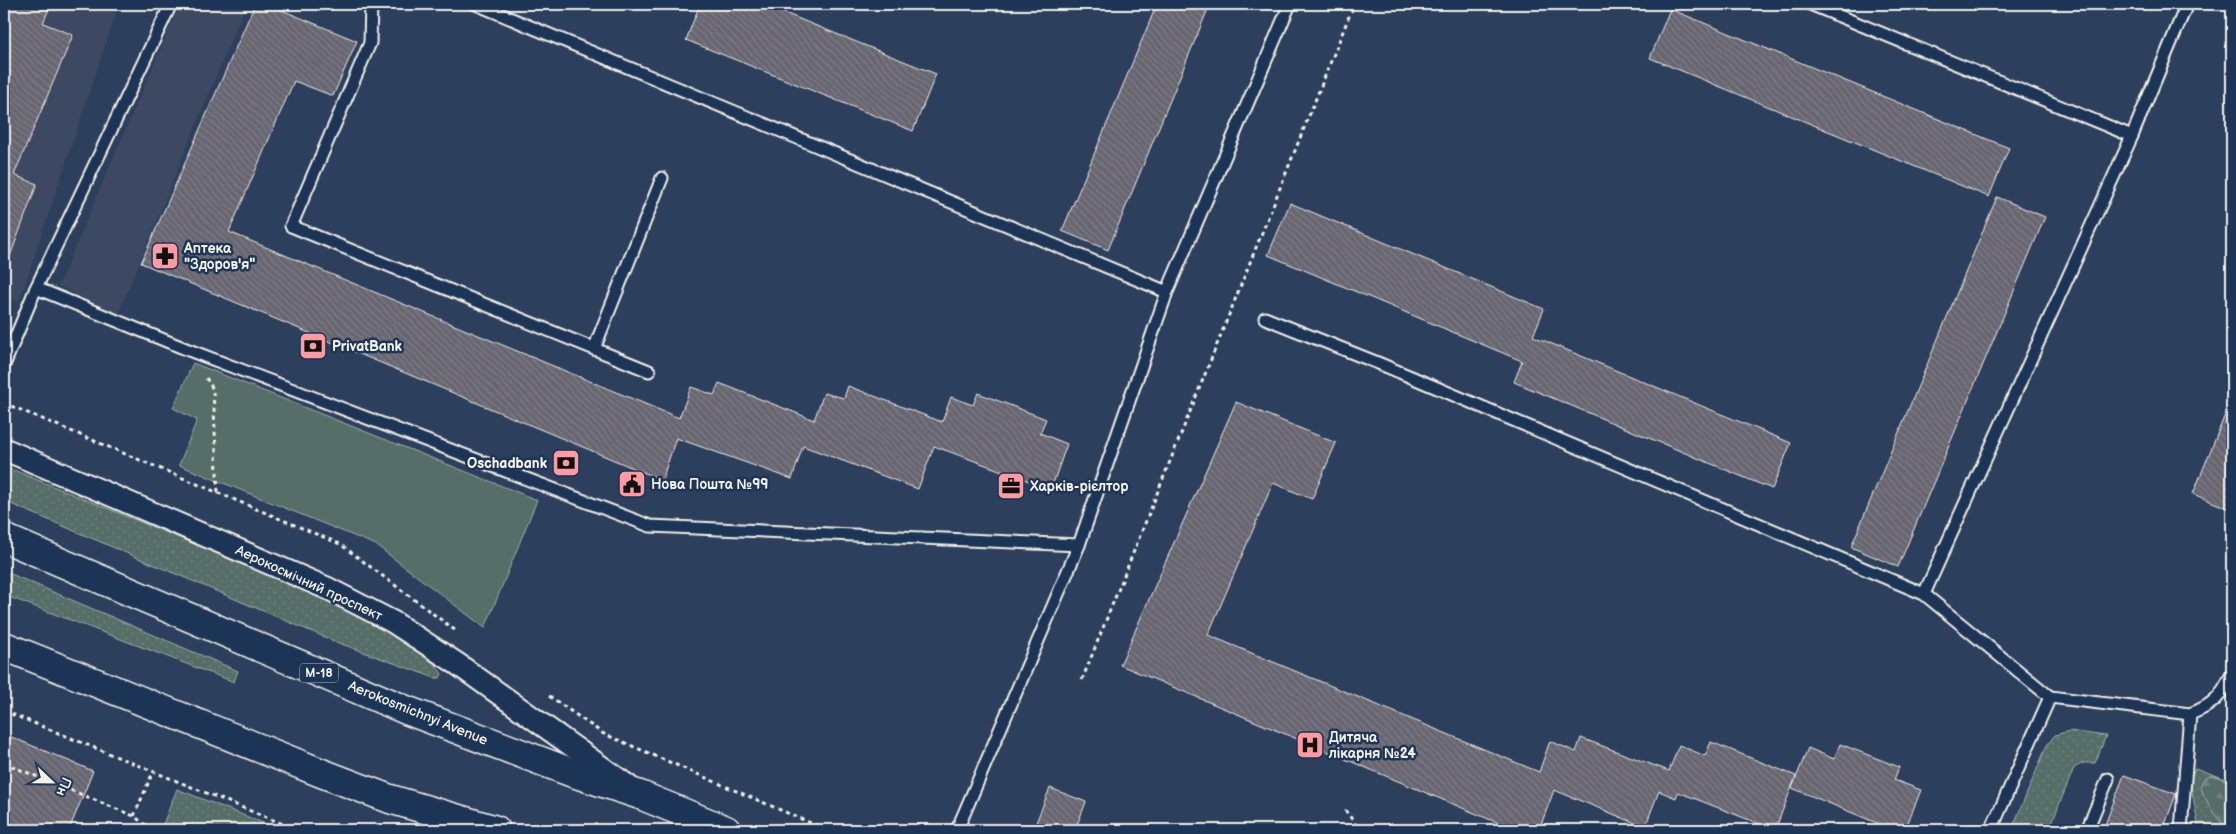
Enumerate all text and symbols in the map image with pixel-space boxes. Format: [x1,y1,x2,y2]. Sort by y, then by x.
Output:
place label: Аптека "Здоров'я" [183,240,255,273]
pharmacy icon: Аптека "Здоров'я" [150,241,180,271]
bank icon: PrivatBank [298,331,328,361]
place label: PrivatBank [332,338,403,355]
bank icon: Oschadbank [551,448,581,478]
place label: Oschadbank [467,455,548,472]
public building icon: Нова Пошта №99 [617,469,647,499]
office icon: Харків-рієлтор [996,471,1026,501]
place label: Нова Пошта №99 [651,476,769,493]
place label: Харків-рієлтор [1029,478,1129,495]
street label: Аерокосмічний проспект [232,541,386,625]
road number: М-18 [300,664,338,682]
street label: Aerokosmichnyi Avenue [346,677,490,749]
place label: Дитяча лікарня №24 [1328,729,1417,762]
hospital icon: Дитяча лікарня №24 [1295,730,1325,760]
north arrow [28,756,78,806]
text: Пн [52,775,75,799]

